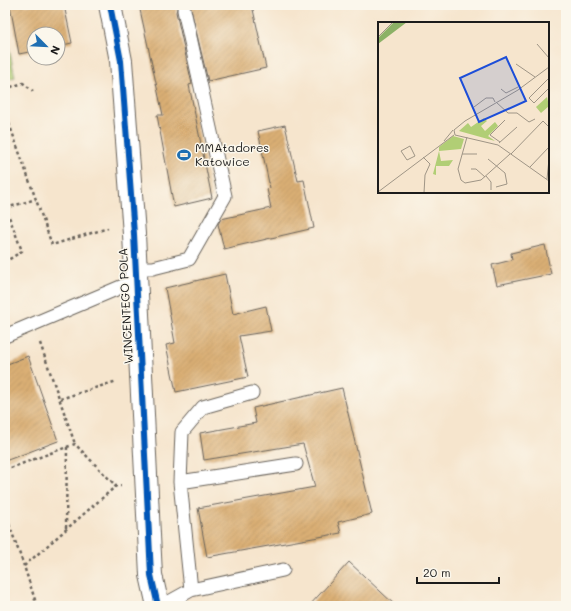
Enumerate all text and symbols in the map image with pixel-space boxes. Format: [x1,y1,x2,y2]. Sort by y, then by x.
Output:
inset map [378,22,549,193]
north arrow [26,26,66,66]
text: N [47,43,64,57]
place label: MMAtadores Katowice [195,139,269,169]
sports icon: MMAtadores Katowice [176,147,192,163]
street label: WINCENTEGO POLA [114,248,136,364]
scale bar [417,559,499,585]
text: 20 m [423,564,451,580]

